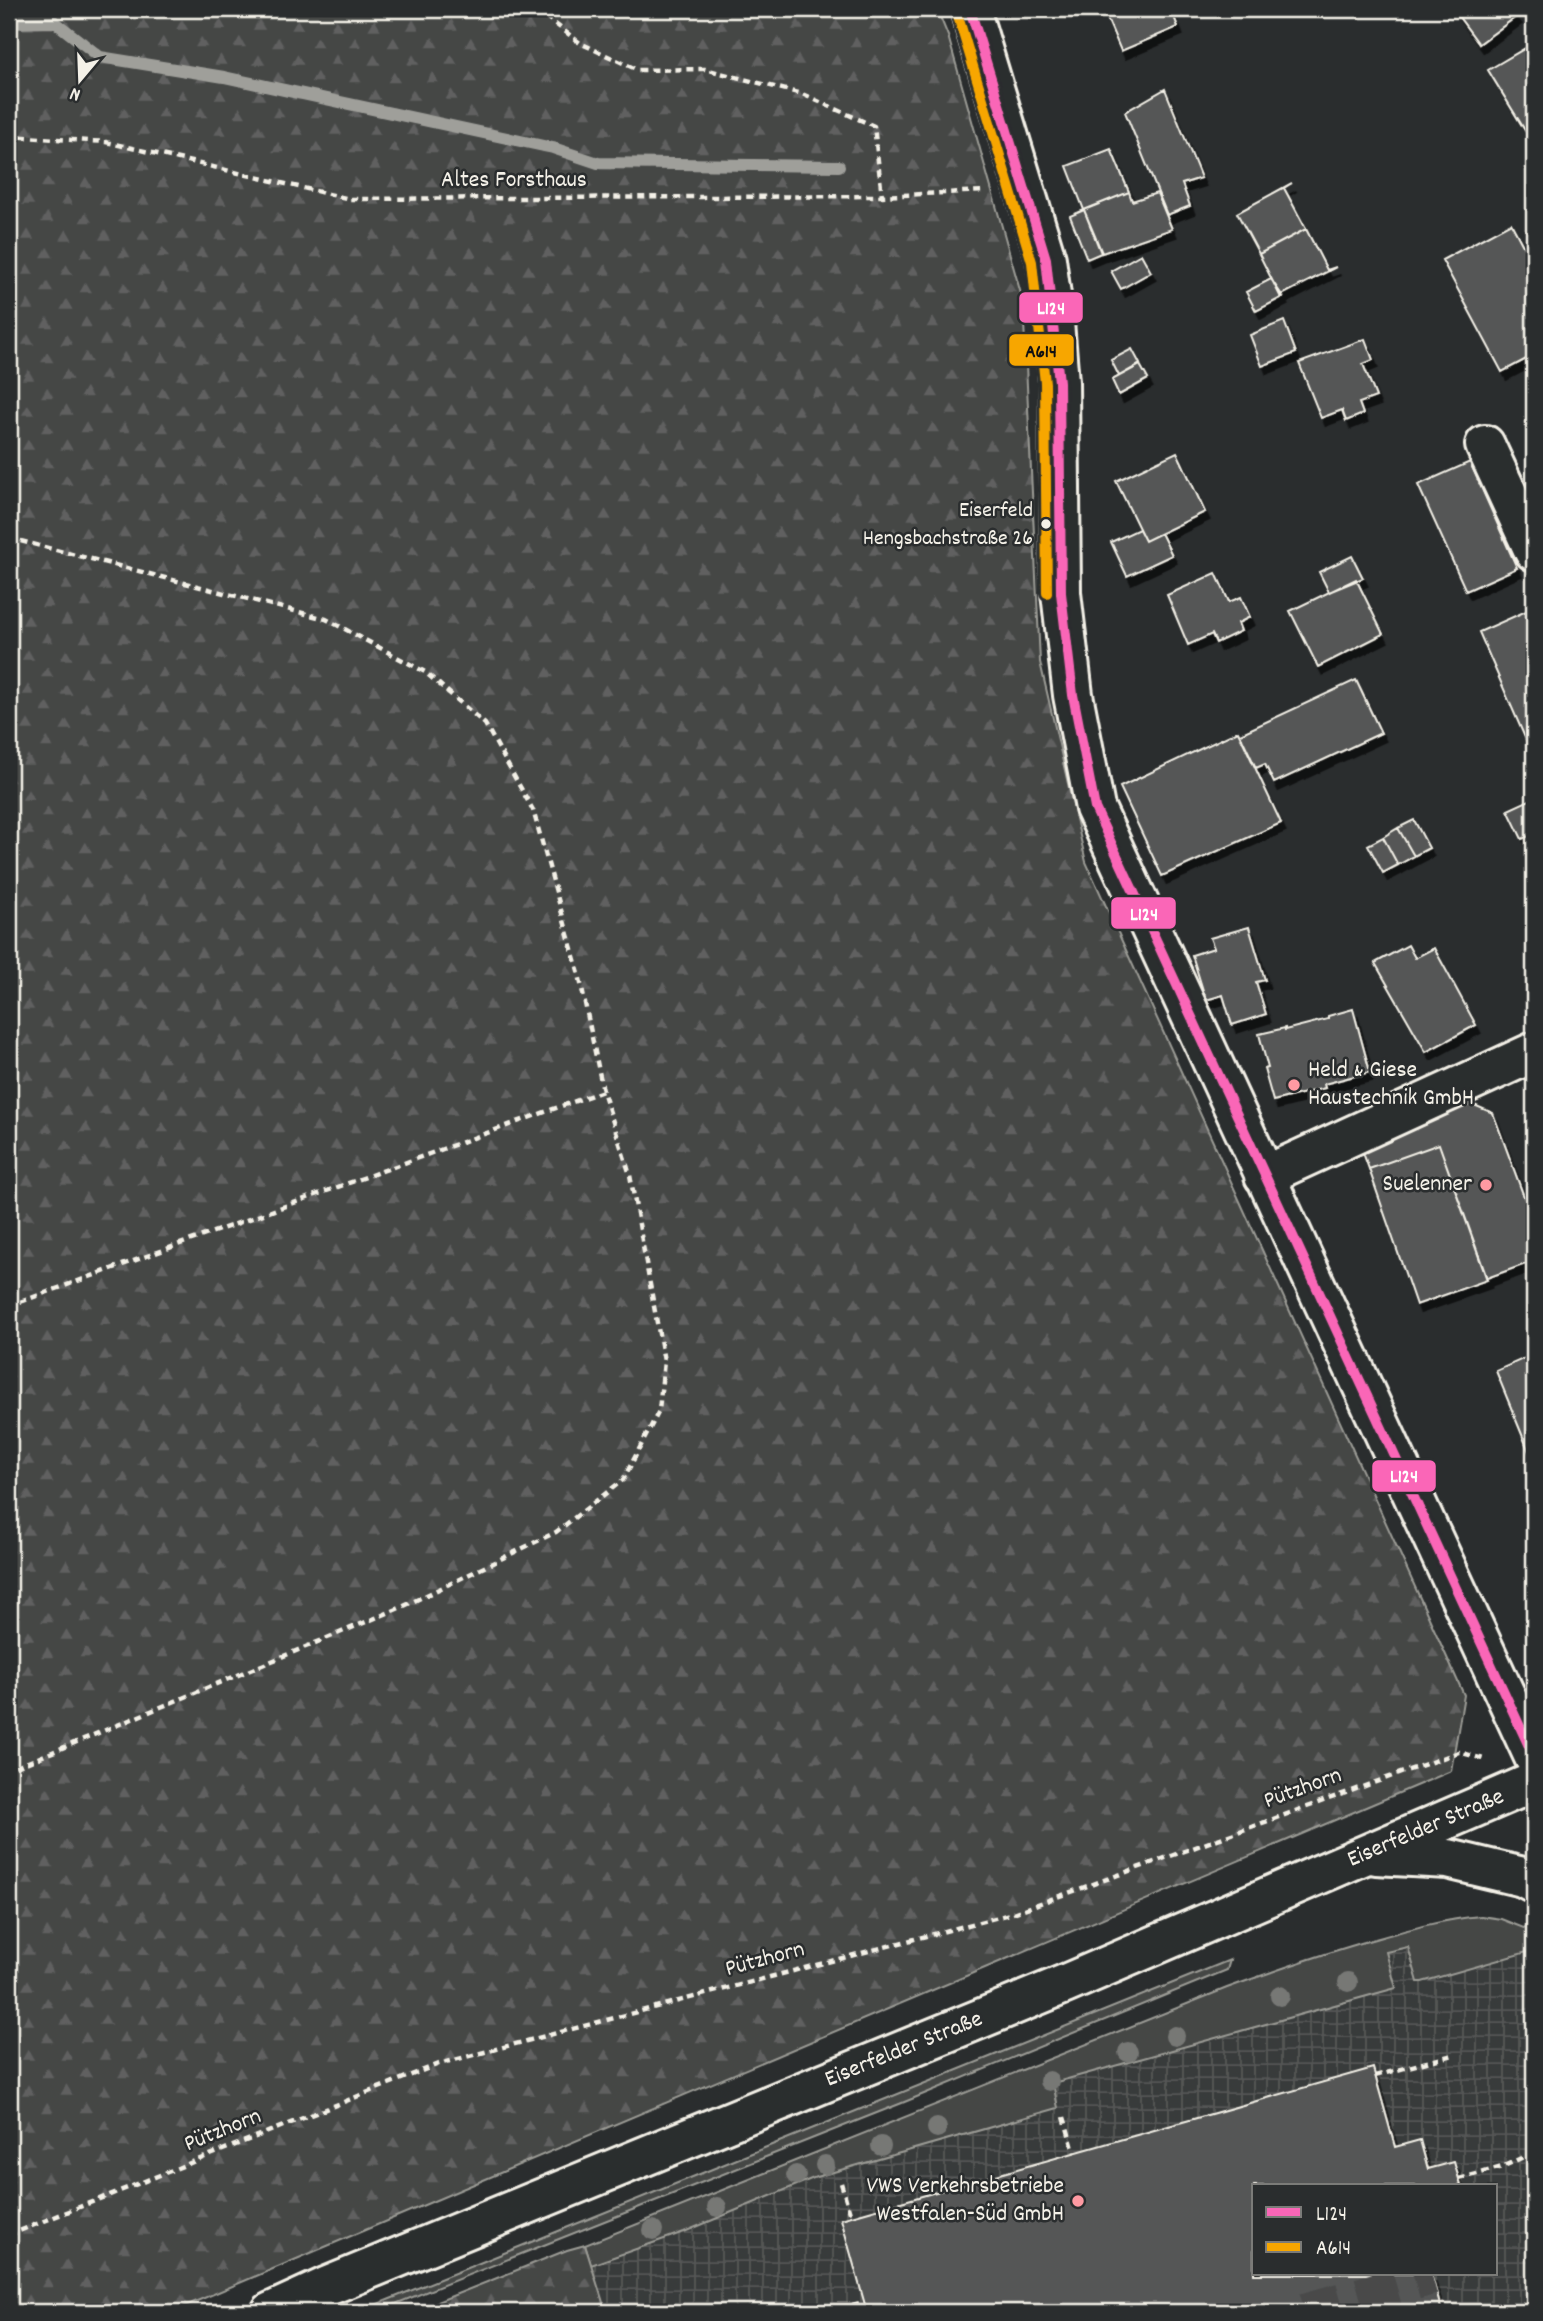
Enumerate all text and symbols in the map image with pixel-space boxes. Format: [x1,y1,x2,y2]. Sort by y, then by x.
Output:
north arrow [46,46,116,116]
text: N [67,78,84,107]
street label: Altes Forsthaus [441,164,587,198]
line badge: L124 [1018,291,1084,324]
text: L124 [1037,297,1065,324]
line badge: A614 [1008,333,1075,367]
text: A614 [1025,340,1057,367]
place label: Eiserfeld Hengsbachstraße 26 [863,496,1033,555]
marker: Eiserfeld Hengsbachstraße 26 [1039,517,1053,531]
line badge: L124 [1110,896,1177,930]
text: L124 [1130,903,1158,930]
place label: Held & Giese Haustechnik GmbH [1308,1054,1474,1116]
marker: Held & Giese Haustechnik GmbH [1286,1077,1302,1093]
place label: Suelenner [1383,1168,1472,1202]
marker: Suelenner [1478,1177,1494,1193]
line badge: L124 [1371,1459,1437,1493]
text: L124 [1390,1465,1418,1492]
street label: Pützhorn [1259,1759,1347,1819]
street label: Eiserfelder Straße [1342,1781,1510,1877]
street label: Pützhorn [722,1933,808,1987]
street label: Eiserfelder Straße [820,2003,988,2097]
street label: Pützhorn [179,2100,267,2162]
place label: VWS Verkehrsbetriebe Westfalen-Süd GmbH [867,2170,1064,2232]
legend [1252,2184,1498,2276]
marker: VWS Verkehrsbetriebe Westfalen-Süd GmbH [1070,2193,1086,2209]
text: L124 [1316,2201,1347,2231]
text: A614 [1316,2235,1351,2265]

